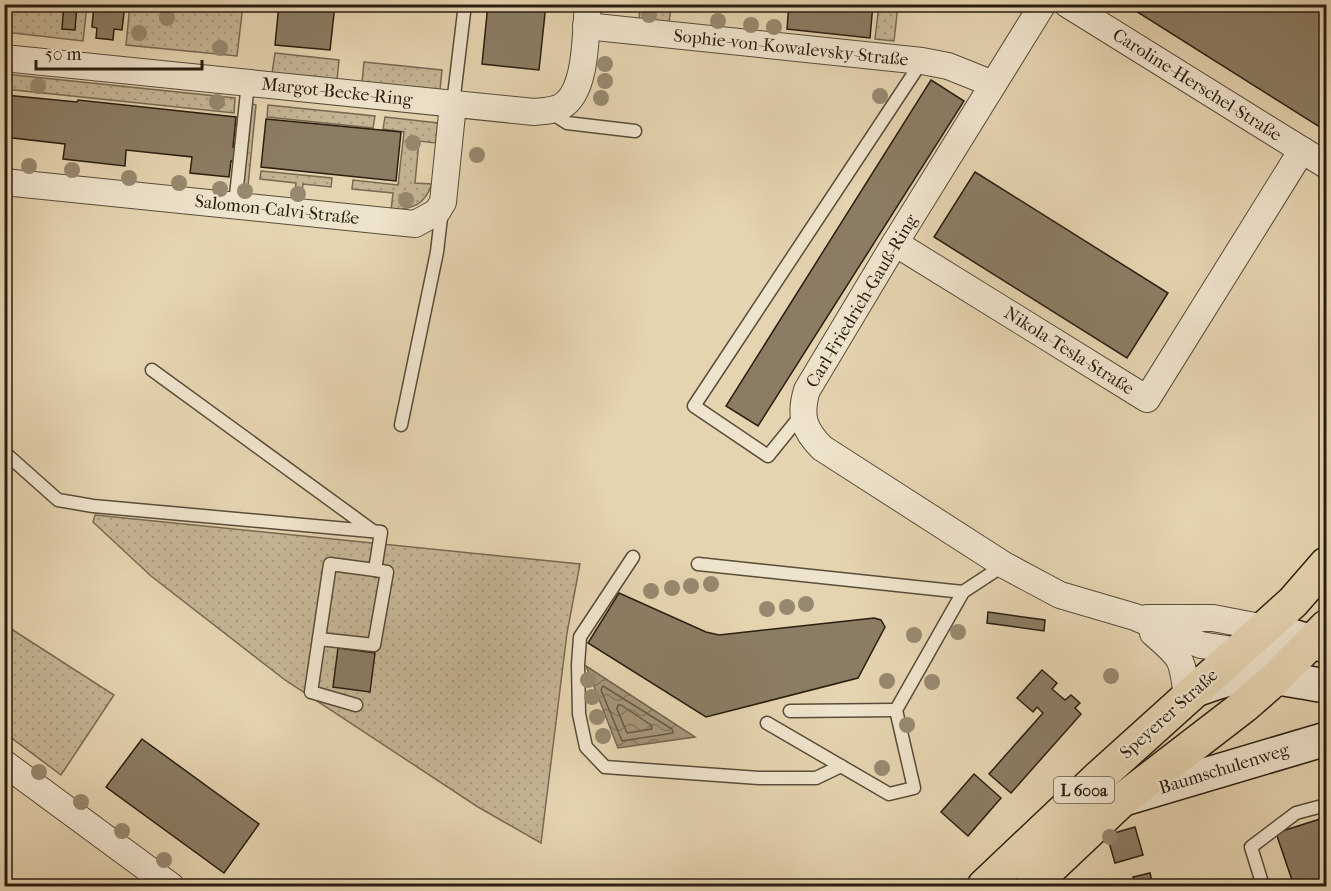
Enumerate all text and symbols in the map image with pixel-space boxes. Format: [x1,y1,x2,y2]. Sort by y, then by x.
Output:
street label: Caroline-Herschel-Straße [1109,24,1285,146]
street label: Sophie-von-Kowalevsky-Straße [673,25,910,71]
scale bar [36,33,202,71]
text: 50 m [45,44,82,65]
street label: Margot-Becke-Ring [261,74,414,110]
street label: Salomon-Calvi-Straße [194,191,360,229]
street label: Carl-Friedrich-Gauß-Ring [802,210,922,391]
street label: Nikola-Tesla-Straße [1000,303,1138,400]
street label: Speyerer Straße [1116,665,1222,763]
street label: Baumschulenweg [1156,739,1292,799]
road number: L 600a [1054,777,1114,803]

